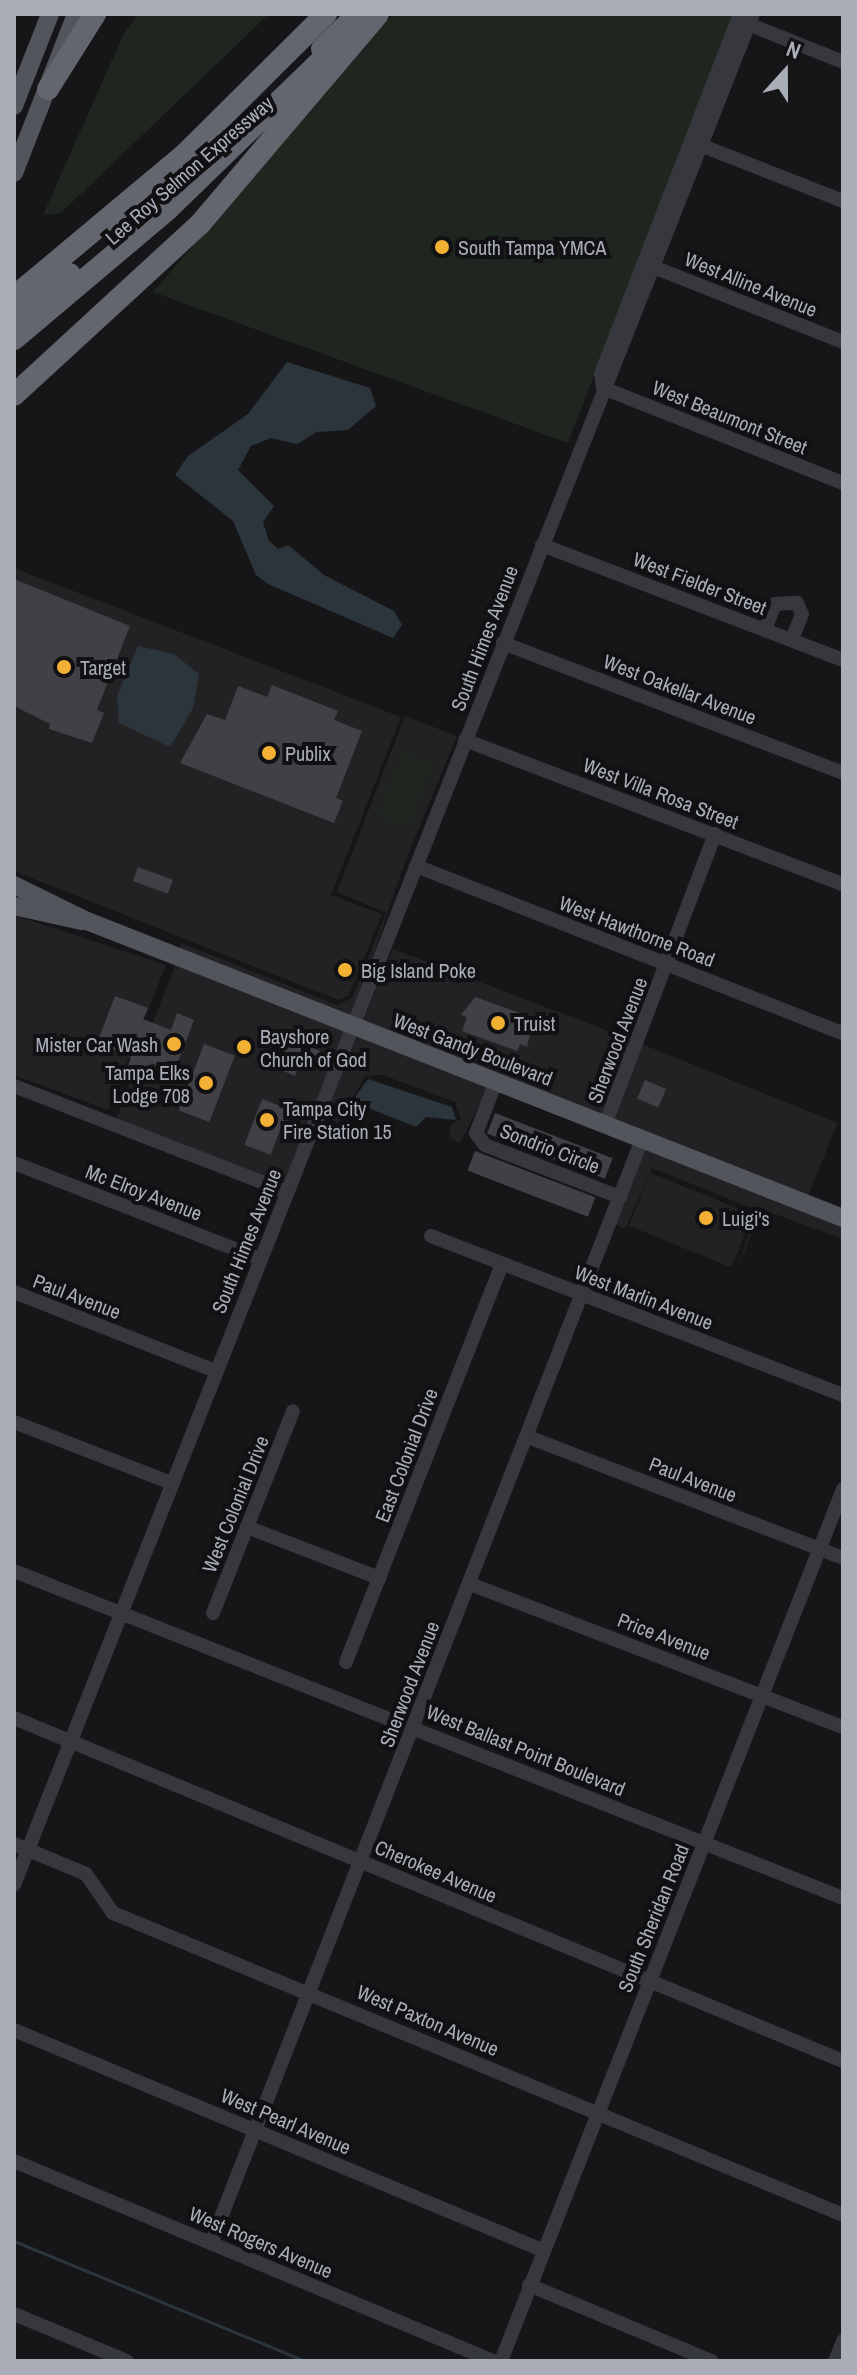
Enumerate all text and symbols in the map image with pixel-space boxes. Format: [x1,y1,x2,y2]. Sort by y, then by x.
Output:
north arrow [745,32,825,112]
text: N [782,33,805,66]
street label: Lee Roy Selmon Expressway [100,91,278,249]
place label: South Tampa YMCA [458,235,607,259]
marker: South Tampa YMCA [433,238,451,256]
street label: West Alline Avenue [680,246,822,322]
street label: West Beaumont Street [649,375,811,459]
street label: West Fielder Street [630,547,770,619]
street label: South Himes Avenue [445,561,523,715]
street label: West Oakellar Avenue [600,649,760,729]
place label: Target [80,655,126,679]
marker: Target [55,658,73,676]
place label: Publix [285,741,331,765]
marker: Publix [260,744,278,762]
street label: West Villa Rosa Street [580,752,742,834]
street label: West Hawthorne Road [556,890,718,972]
place label: Big Island Poke [361,958,476,982]
marker: Big Island Poke [336,961,354,979]
street label: Sherwood Avenue [582,973,652,1107]
street label: West Gandy Boulevard [390,1008,556,1090]
place label: Truist [514,1011,555,1035]
marker: Truist [489,1014,507,1032]
place label: Bayshore Church of God [260,1024,367,1071]
place label: Mister Car Wash [36,1032,158,1056]
marker: Mister Car Wash [165,1035,183,1053]
marker: Bayshore Church of God [235,1038,253,1056]
place label: Tampa Elks Lodge 708 [105,1060,190,1107]
marker: Tampa Elks Lodge 708 [197,1074,215,1092]
place label: Tampa City Fire Station 15 [283,1096,391,1143]
marker: Tampa City Fire Station 15 [258,1111,276,1129]
street label: Sondrio Circle [497,1118,603,1178]
street label: Mc Elroy Avenue [82,1159,206,1225]
street label: South Himes Avenue [206,1165,286,1317]
place label: Luigi's [722,1206,770,1230]
marker: Luigi's [697,1209,715,1227]
street label: West Marlin Avenue [571,1259,717,1335]
street label: Paul Avenue [29,1268,125,1324]
street label: East Colonial Drive [369,1385,443,1525]
street label: West Colonial Drive [197,1432,273,1576]
street label: Paul Avenue [645,1451,741,1507]
street label: Price Avenue [614,1607,714,1665]
street label: Sherwood Avenue [374,1617,444,1751]
street label: West Ballast Point Boulevard [423,1699,629,1801]
street label: Cherokee Avenue [371,1834,501,1908]
street label: South Sheridan Road [612,1840,694,1996]
street label: West Paxton Avenue [353,1979,503,2061]
street label: West Pearl Avenue [217,2083,355,2159]
street label: West Rogers Avenue [185,2201,337,2283]

